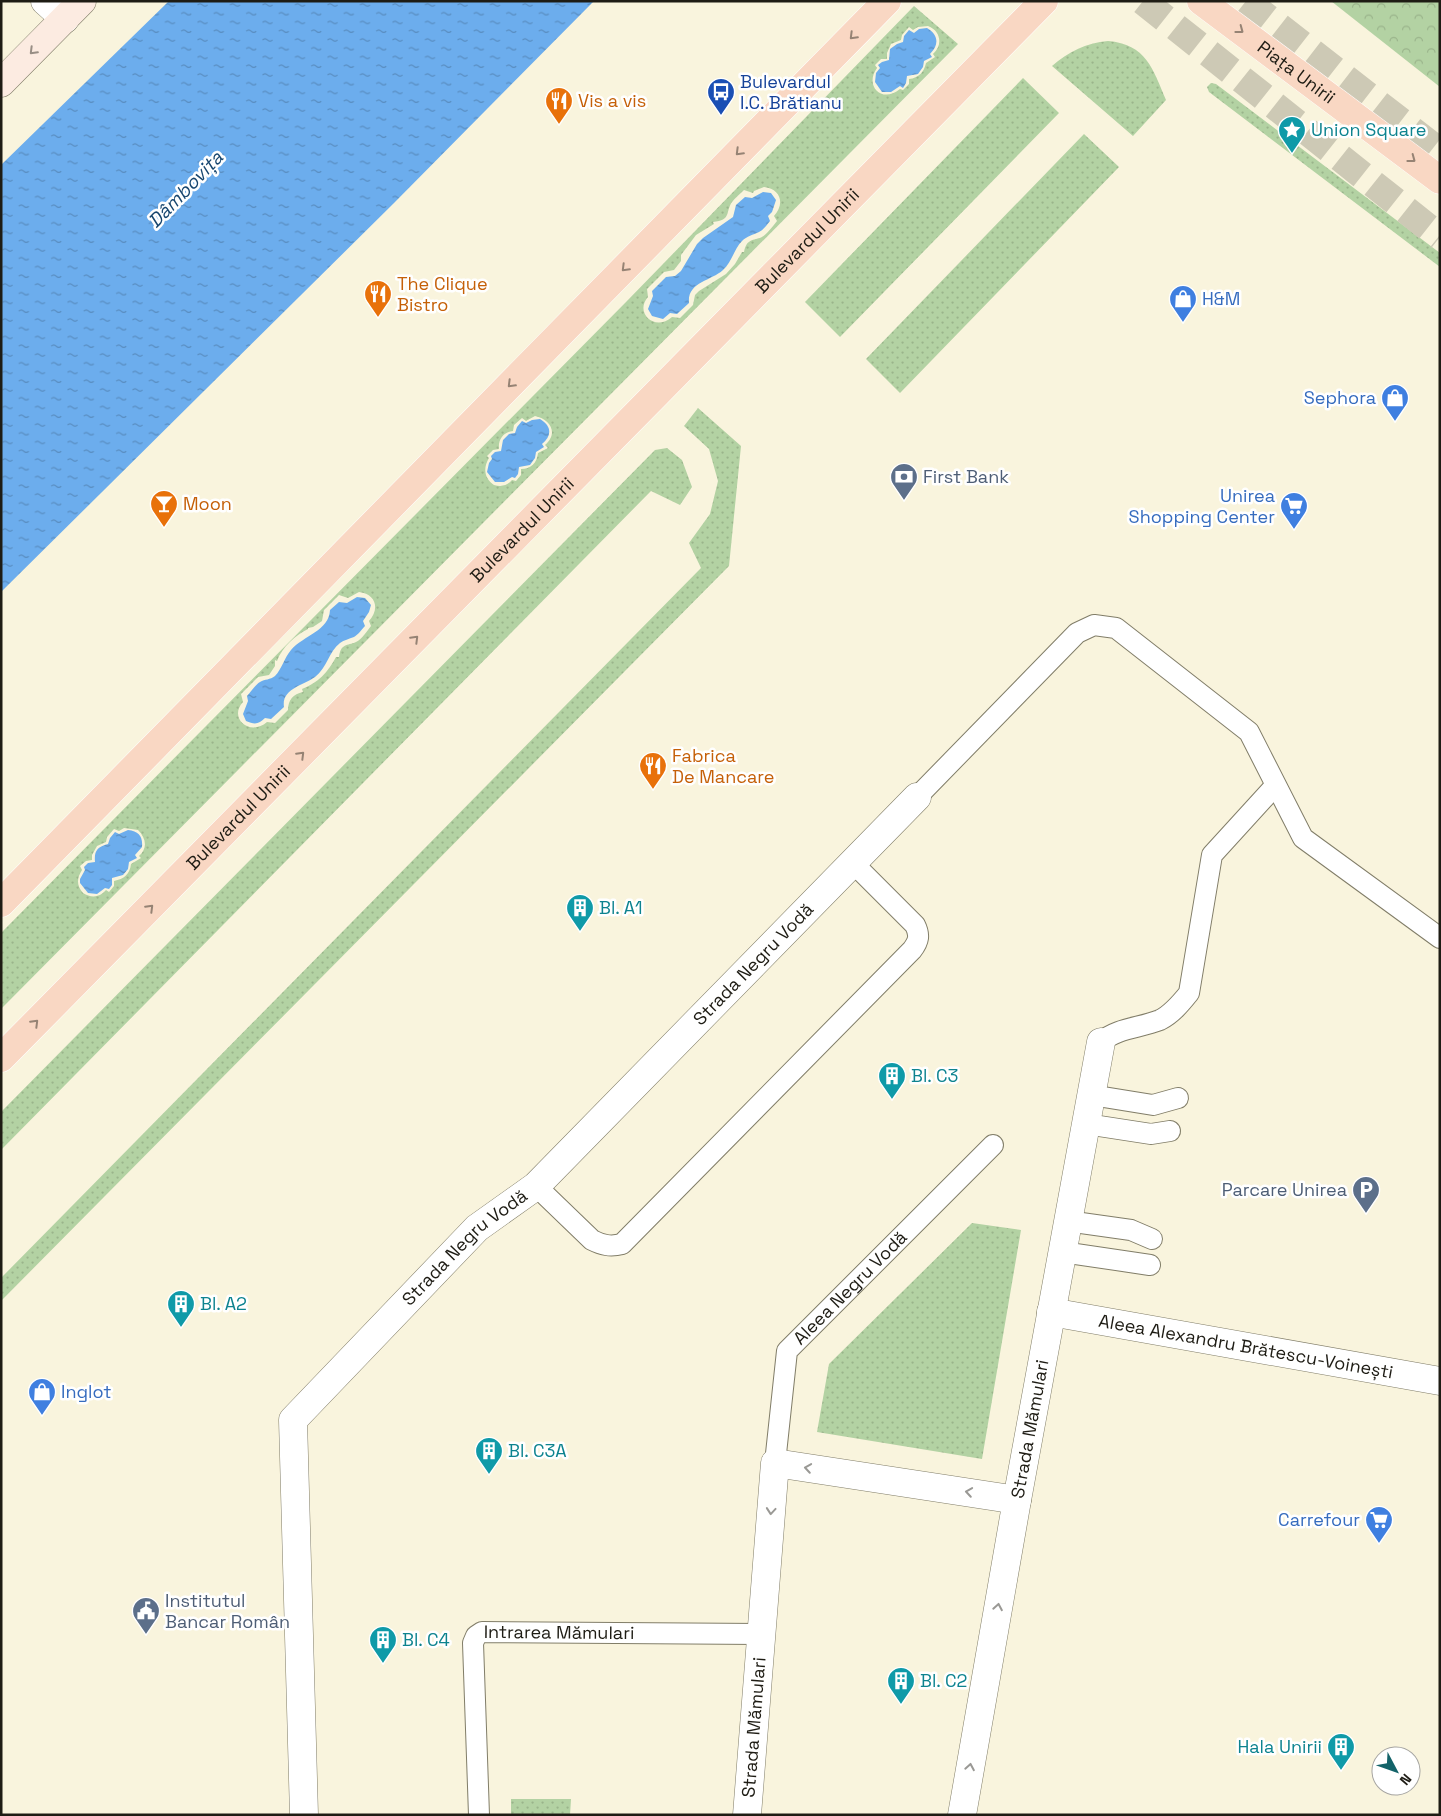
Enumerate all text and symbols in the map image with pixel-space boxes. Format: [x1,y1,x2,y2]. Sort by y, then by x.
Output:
one-way arrow [1234,24,1244,33]
one-way arrow [850,30,859,39]
street label: Piața Unirii [1253,35,1340,109]
one-way arrow [30,45,39,54]
place label: Bulevardul I.C. Brătianu [740,70,842,114]
bus stop icon: Bulevardul I.C. Brătianu [706,77,736,116]
restaurant icon: Vis a vis [544,86,574,125]
place label: Vis a vis [578,89,646,112]
place icon: Union Square [1277,115,1307,154]
place label: Union Square [1311,118,1426,141]
water label: Dâmbovița [142,145,228,233]
one-way arrow [736,146,745,155]
one-way arrow [1406,153,1416,162]
street label: Bulevardul Unirii [750,183,864,298]
one-way arrow [622,262,631,271]
place label: The Clique Bistro [397,272,488,316]
restaurant icon: The Clique Bistro [363,279,393,318]
shop icon: H&M [1168,284,1198,323]
place label: H&M [1202,287,1240,310]
one-way arrow [508,378,517,387]
shop icon: Sephora [1380,383,1410,422]
place label: Sephora [1304,386,1376,409]
bank icon: First Bank [889,462,919,501]
place label: First Bank [923,465,1009,488]
street label: Bulevardul Unirii [465,472,579,587]
place label: Unirea Shopping Center [1129,484,1275,528]
bar icon: Moon [149,489,179,528]
supermarket icon: Unirea Shopping Center [1279,491,1309,530]
place label: Moon [183,492,232,515]
one-way arrow [409,636,418,645]
place label: Fabrica De Mancare [672,744,774,788]
one-way arrow [295,751,304,760]
restaurant icon: Fabrica De Mancare [638,751,668,790]
street label: Bulevardul Unirii [181,760,295,875]
building icon: Bl. A1 [565,893,595,932]
place label: Bl. A1 [599,896,643,919]
street label: Strada Negru Vodă [688,898,818,1030]
one-way arrow [144,904,153,913]
one-way arrow [30,1020,39,1029]
building icon: Bl. C3 [877,1061,907,1100]
place label: Bl. C3 [911,1064,958,1087]
parking icon: Parcare Unirea [1351,1175,1381,1214]
place label: Parcare Unirea [1222,1178,1347,1201]
street label: Strada Negru Vodă [397,1184,532,1310]
street label: Aleea Negru Vodă [788,1226,912,1349]
building icon: Bl. A2 [166,1289,196,1328]
place label: Bl. A2 [200,1292,247,1315]
street label: Aleea Alexandru Brătescu-Voinești [1097,1309,1395,1383]
street label: Strada Mămulari [1006,1358,1054,1500]
shop icon: Inglot [27,1377,57,1416]
place label: Inglot [61,1380,111,1403]
building icon: Bl. C3A [474,1436,504,1475]
place label: Bl. C3A [508,1439,567,1462]
one-way arrow [804,1463,812,1473]
one-way arrow [964,1488,973,1498]
supermarket icon: Carrefour [1364,1505,1394,1544]
one-way arrow [766,1507,777,1515]
place label: Carrefour [1278,1508,1360,1531]
place label: Institutul Bancar Român [165,1589,290,1633]
public building icon: Institutul Bancar Român [131,1596,161,1635]
one-way arrow [992,1602,1003,1611]
street label: Intrarea Mămulari [484,1620,635,1644]
building icon: Bl. C4 [368,1625,398,1664]
place label: Bl. C4 [402,1628,450,1651]
street label: Strada Mămulari [736,1656,771,1798]
building icon: Bl. C2 [886,1666,916,1705]
place label: Bl. C2 [920,1669,967,1692]
building icon: Hala Unirii [1326,1732,1356,1771]
place label: Hala Unirii [1237,1735,1322,1758]
north arrow [1371,1746,1421,1796]
one-way arrow [964,1762,974,1771]
text: N [1396,1770,1416,1789]

